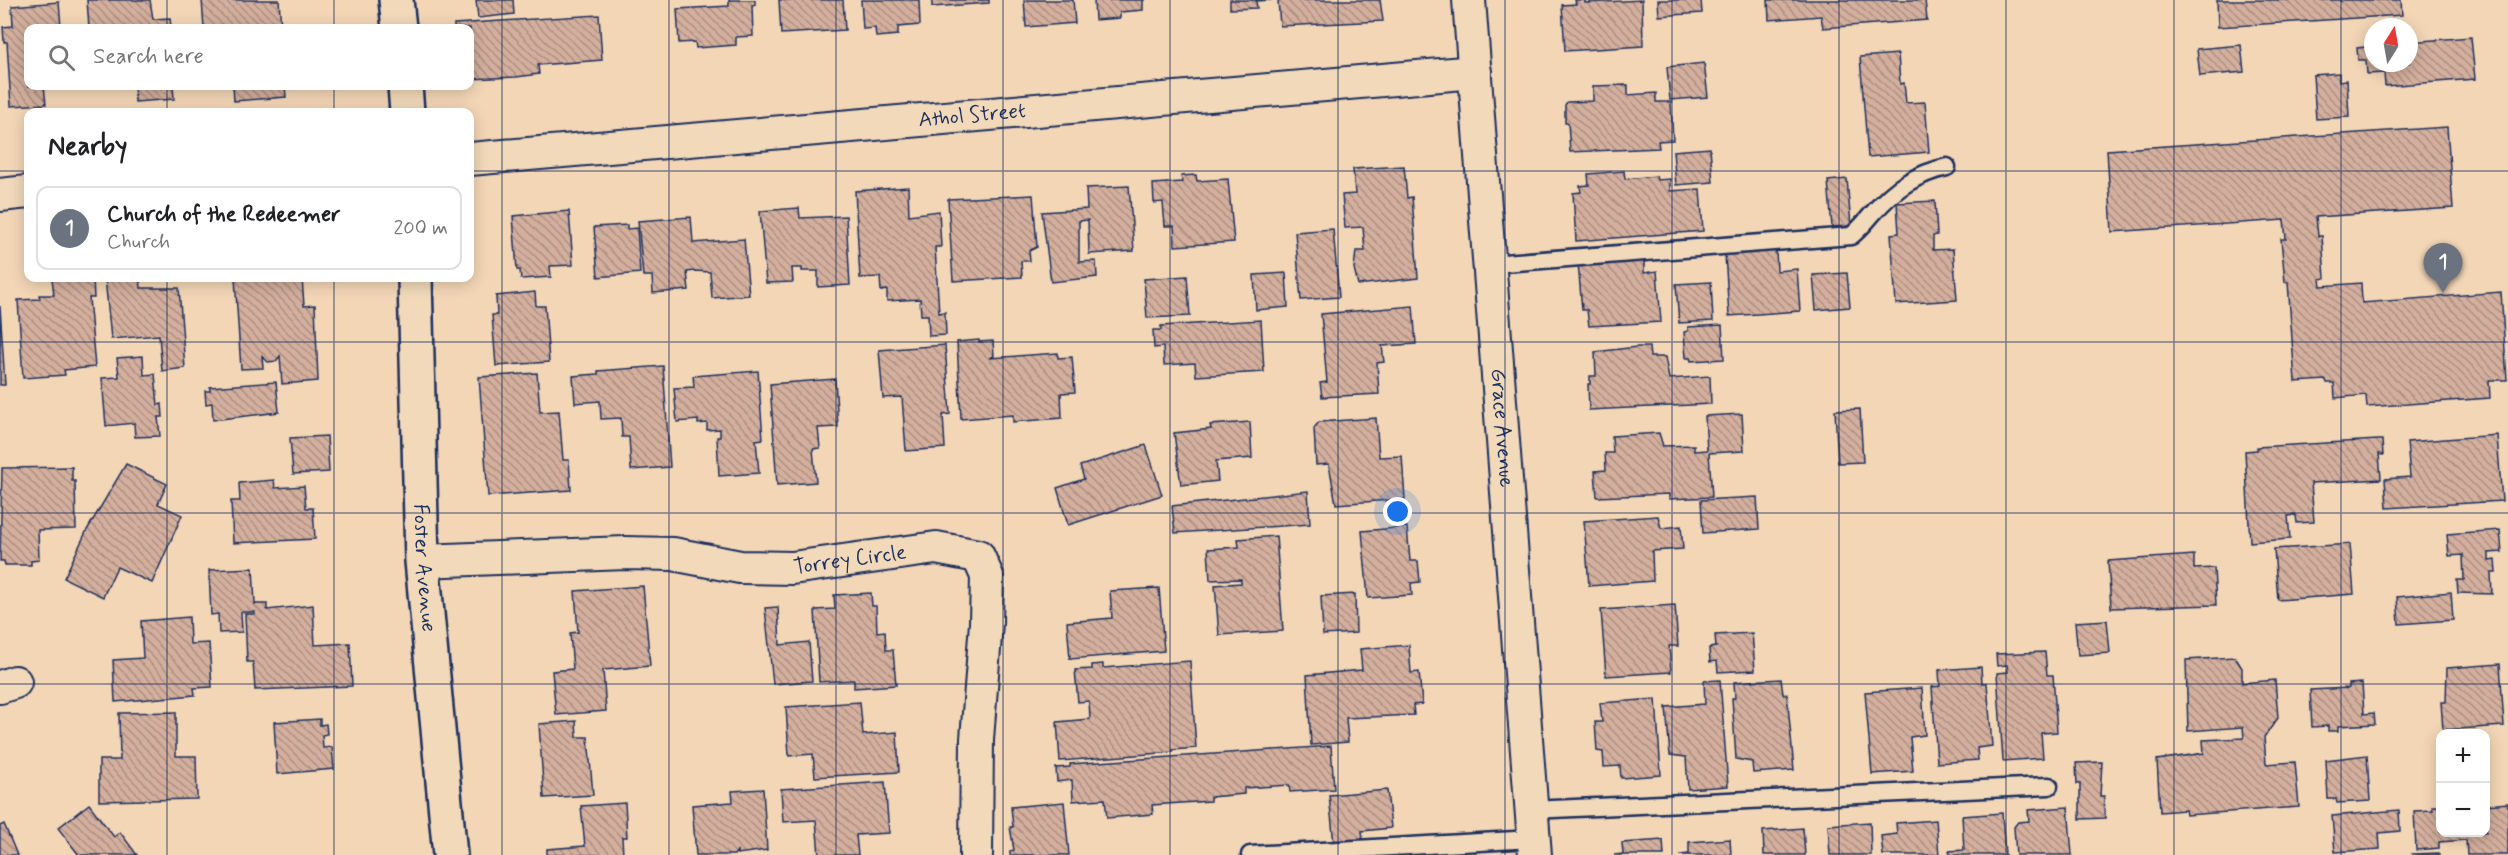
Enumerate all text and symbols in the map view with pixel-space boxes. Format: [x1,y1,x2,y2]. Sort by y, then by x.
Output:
north arrow [2364,18,2418,72]
search box [24,24,474,90]
icon: search [45,41,78,74]
text: Search here [93,43,204,71]
street label: Athol Street [917,97,1027,134]
text: Nearby [48,130,127,164]
text: Church of the Redeemer [107,201,340,229]
text: 1 [65,215,74,242]
text: 200 m [393,215,448,242]
text: Church [107,229,170,256]
pin: 1 [2424,244,2462,293]
street label: Grace Avenue [1483,367,1521,488]
your location [1383,497,1412,526]
street label: Foster Avenue [407,503,443,633]
street label: Torrey Circle [792,538,908,582]
map controls [2436,729,2490,837]
button: + [2436,729,2490,783]
button: − [2436,783,2490,837]

